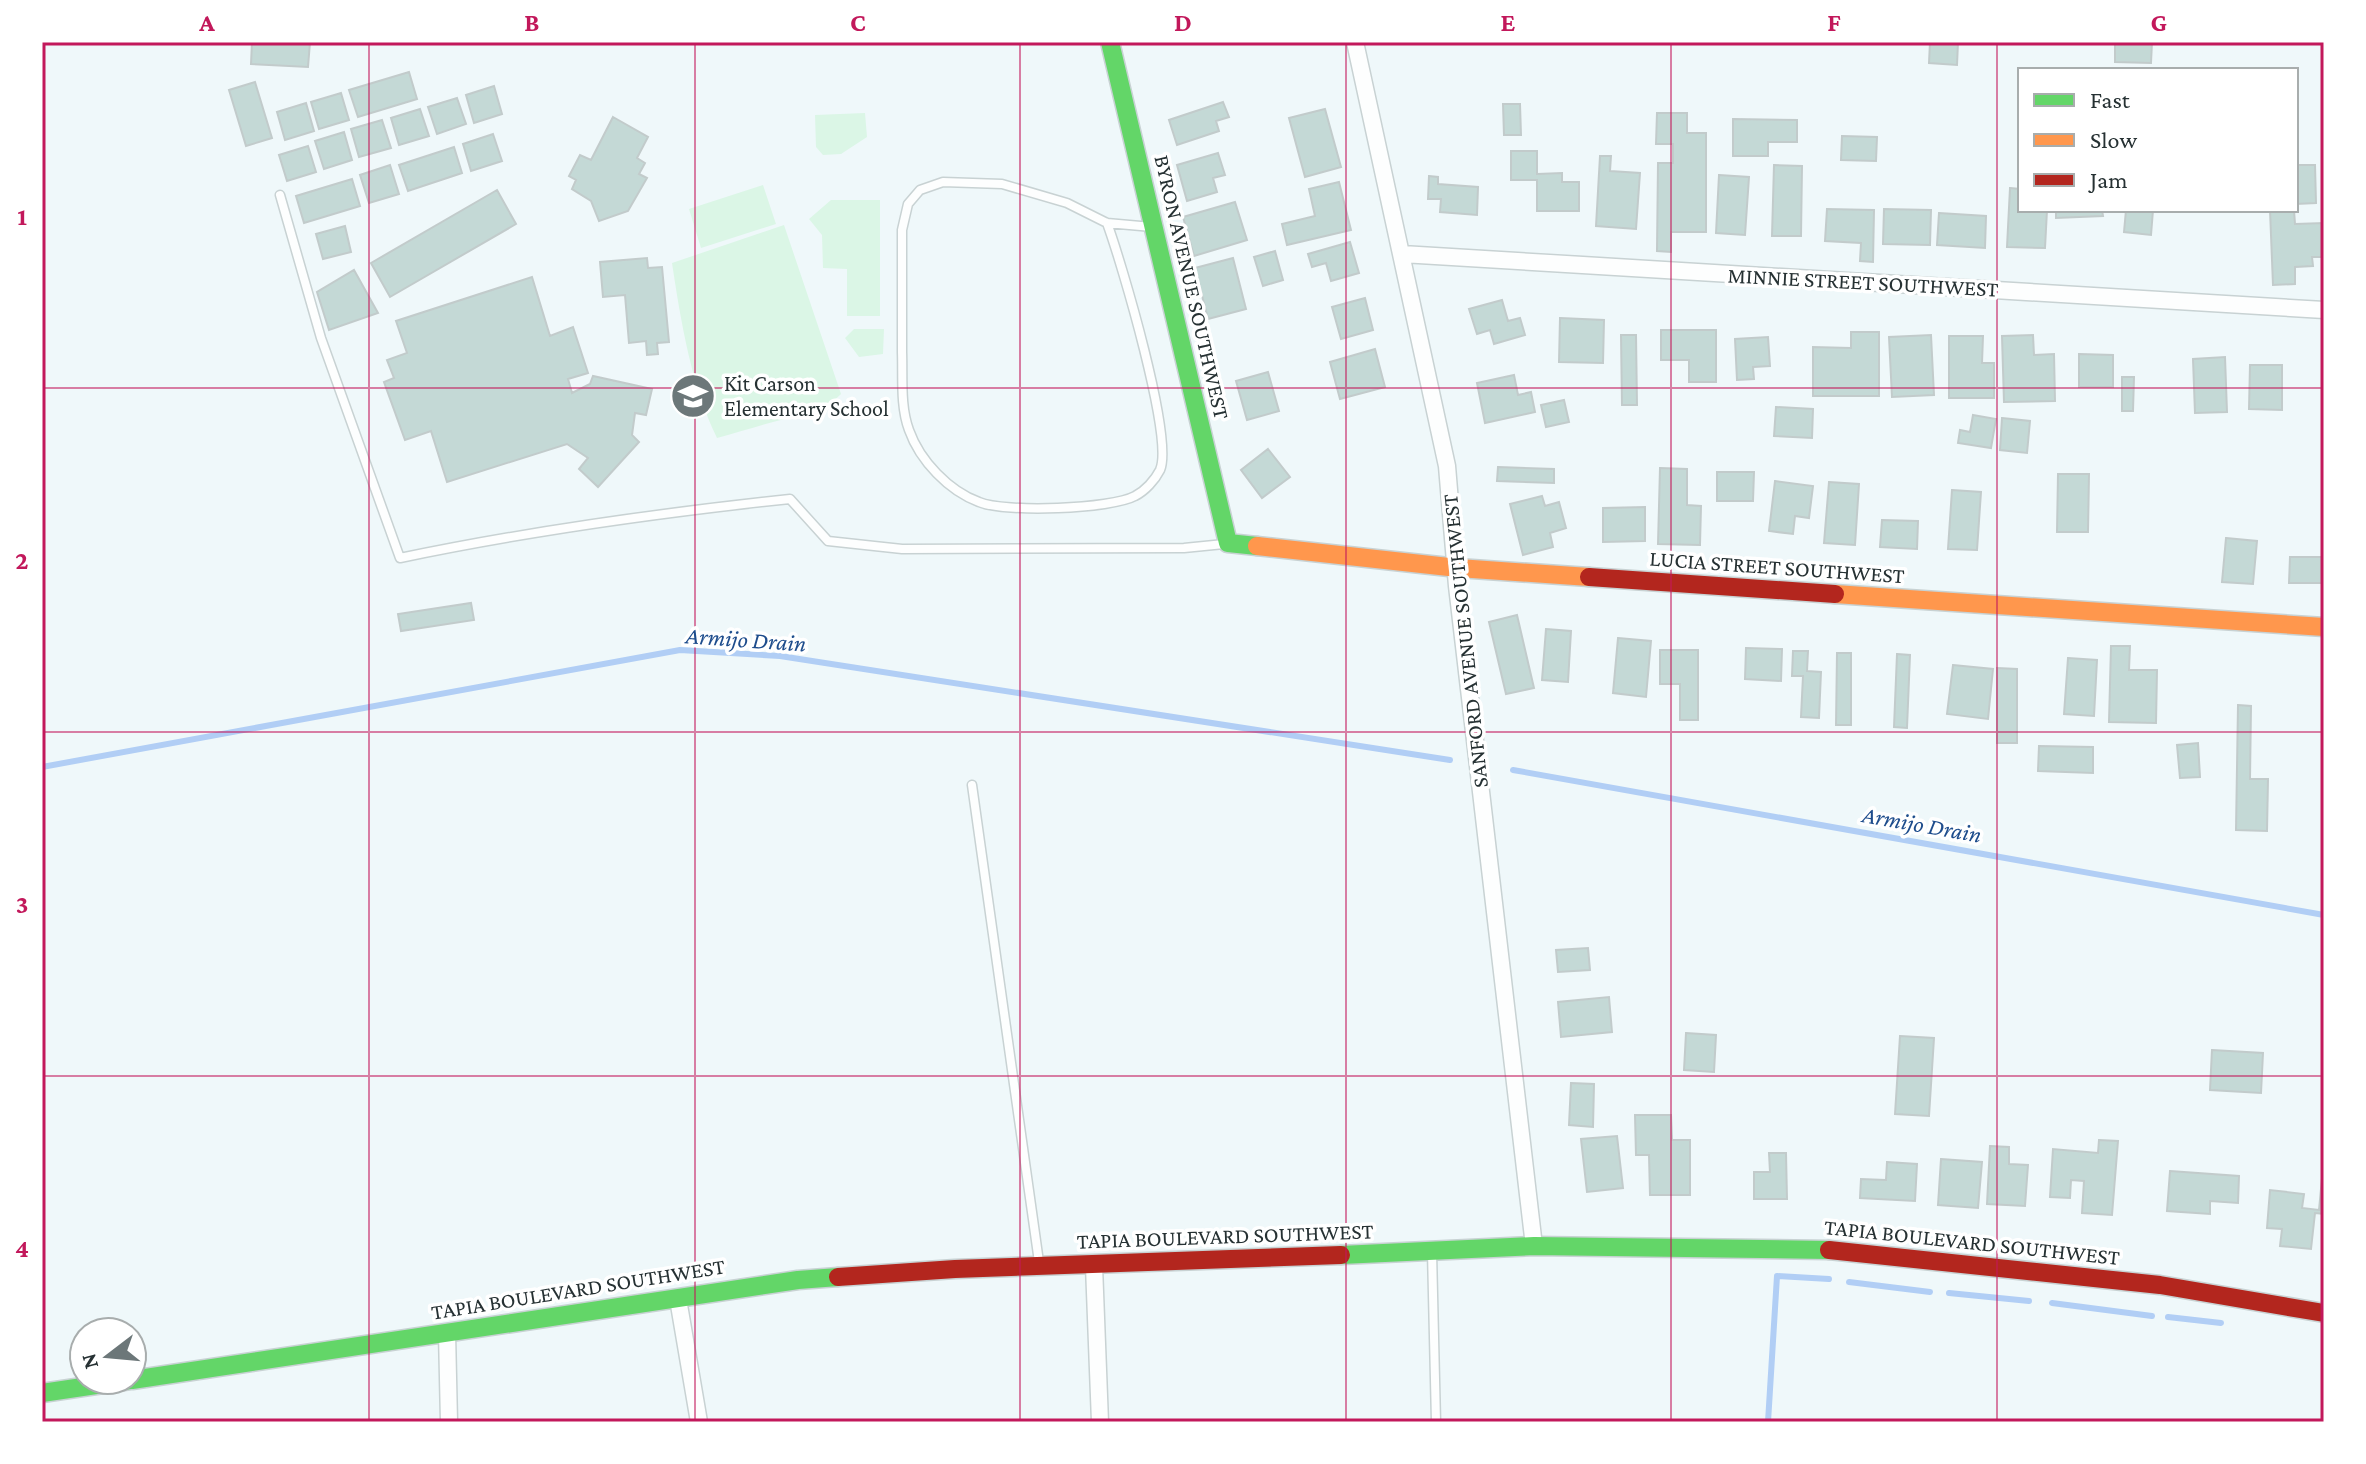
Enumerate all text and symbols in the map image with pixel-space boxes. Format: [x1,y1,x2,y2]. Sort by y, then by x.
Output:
text: A [198,8,215,37]
text: B [524,8,540,37]
text: C [850,8,866,37]
text: D [1174,8,1192,37]
text: E [1501,8,1516,37]
text: F [1827,8,1841,37]
text: G [2151,8,2167,37]
legend [2018,68,2298,212]
text: Fast [2090,86,2131,113]
text: Slow [2090,126,2137,153]
street label: BYRON AVENUE SOUTHWEST [1149,153,1235,421]
text: Jam [2088,166,2128,193]
text: 1 [17,202,27,231]
street label: MINNIE STREET SOUTHWEST [1727,262,1999,302]
place label: Kit Carson Elementary School [724,371,889,421]
school or university icon: Kit Carson Elementary School [669,372,717,420]
street label: SANFORD AVENUE SOUTHWEST [1437,493,1493,789]
text: 2 [15,546,29,575]
street label: LUCIA STREET SOUTHWEST [1649,546,1905,588]
water label: Armijo Drain [684,621,807,658]
water label: Armijo Drain [1859,800,1984,849]
text: 3 [16,890,28,919]
street label: TAPIA BOULEVARD SOUTHWEST [1823,1214,2121,1270]
street label: TAPIA BOULEVARD SOUTHWEST [1076,1218,1374,1254]
text: 4 [15,1234,29,1263]
street label: TAPIA BOULEVARD SOUTHWEST [429,1253,727,1325]
north arrow [68,1316,148,1396]
text: N [75,1351,103,1372]

